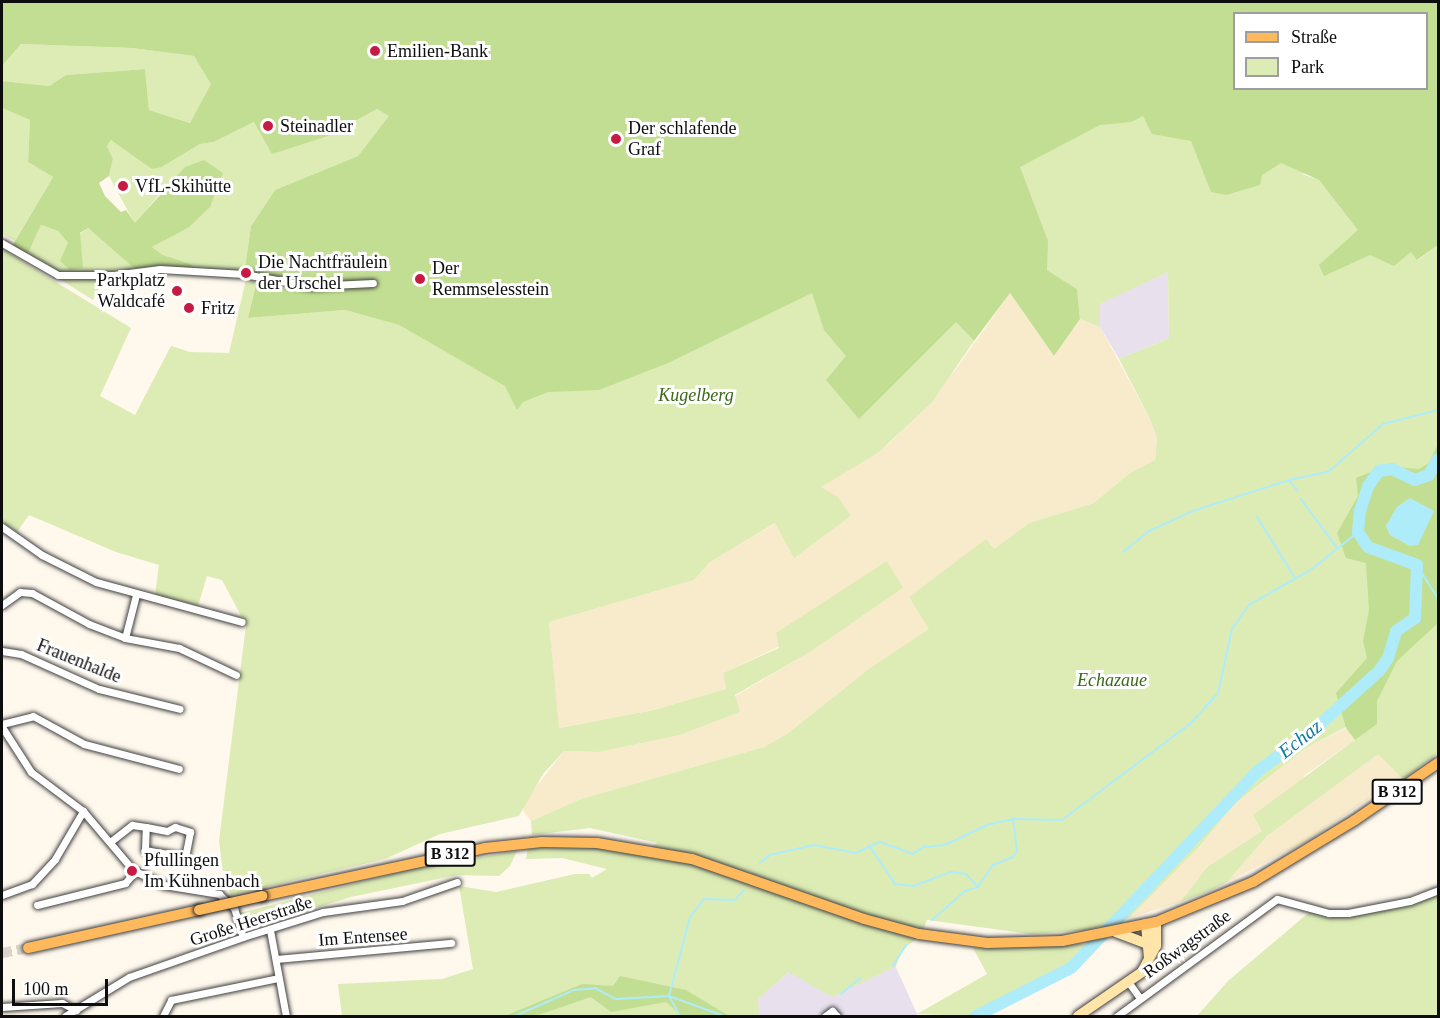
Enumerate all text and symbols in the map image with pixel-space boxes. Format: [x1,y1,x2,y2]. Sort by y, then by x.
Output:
legend [1233,12,1428,90]
text: Straße [1291,27,1337,47]
place label: Emilien-Bank [387,40,488,62]
marker: Emilien-Bank [368,44,382,58]
text: Park [1291,57,1324,77]
place label: Steinadler [280,115,353,137]
place label: Der schlafende Graf [628,118,736,160]
marker: Steinadler [261,119,275,133]
marker: Der schlafende Graf [609,132,623,146]
place label: VfL-Skihütte [135,175,231,197]
marker: VfL-Skihütte [116,179,130,193]
place label: Die Nachtfräulein der Urschel [258,252,387,294]
place label: Der Remmselesstein [432,258,549,300]
marker: Die Nachtfräulein der Urschel [239,266,253,280]
place label: Parkplatz Waldcafé [97,270,165,312]
marker: Der Remmselesstein [413,272,427,286]
marker: Parkplatz Waldcafé [170,284,184,298]
place label: Fritz [201,297,235,319]
marker: Fritz [182,301,196,315]
park label: Kugelberg [658,384,734,406]
street label: Frauenhalde [34,634,124,688]
park label: Echazaue [1077,669,1147,691]
water label: Echaz [1273,714,1327,764]
road number: B 312 [1372,779,1422,805]
road number: B 312 [424,841,476,867]
place label: Pfullingen Im Kühnenbach [144,850,259,892]
marker: Pfullingen Im Kühnenbach [125,864,139,878]
street label: Große Heerstraße [187,891,315,951]
street label: Roßwagstraße [1139,905,1235,983]
street label: Im Entensee [318,923,408,951]
scale bar [15,967,111,1005]
text: 100 m [23,979,69,999]

